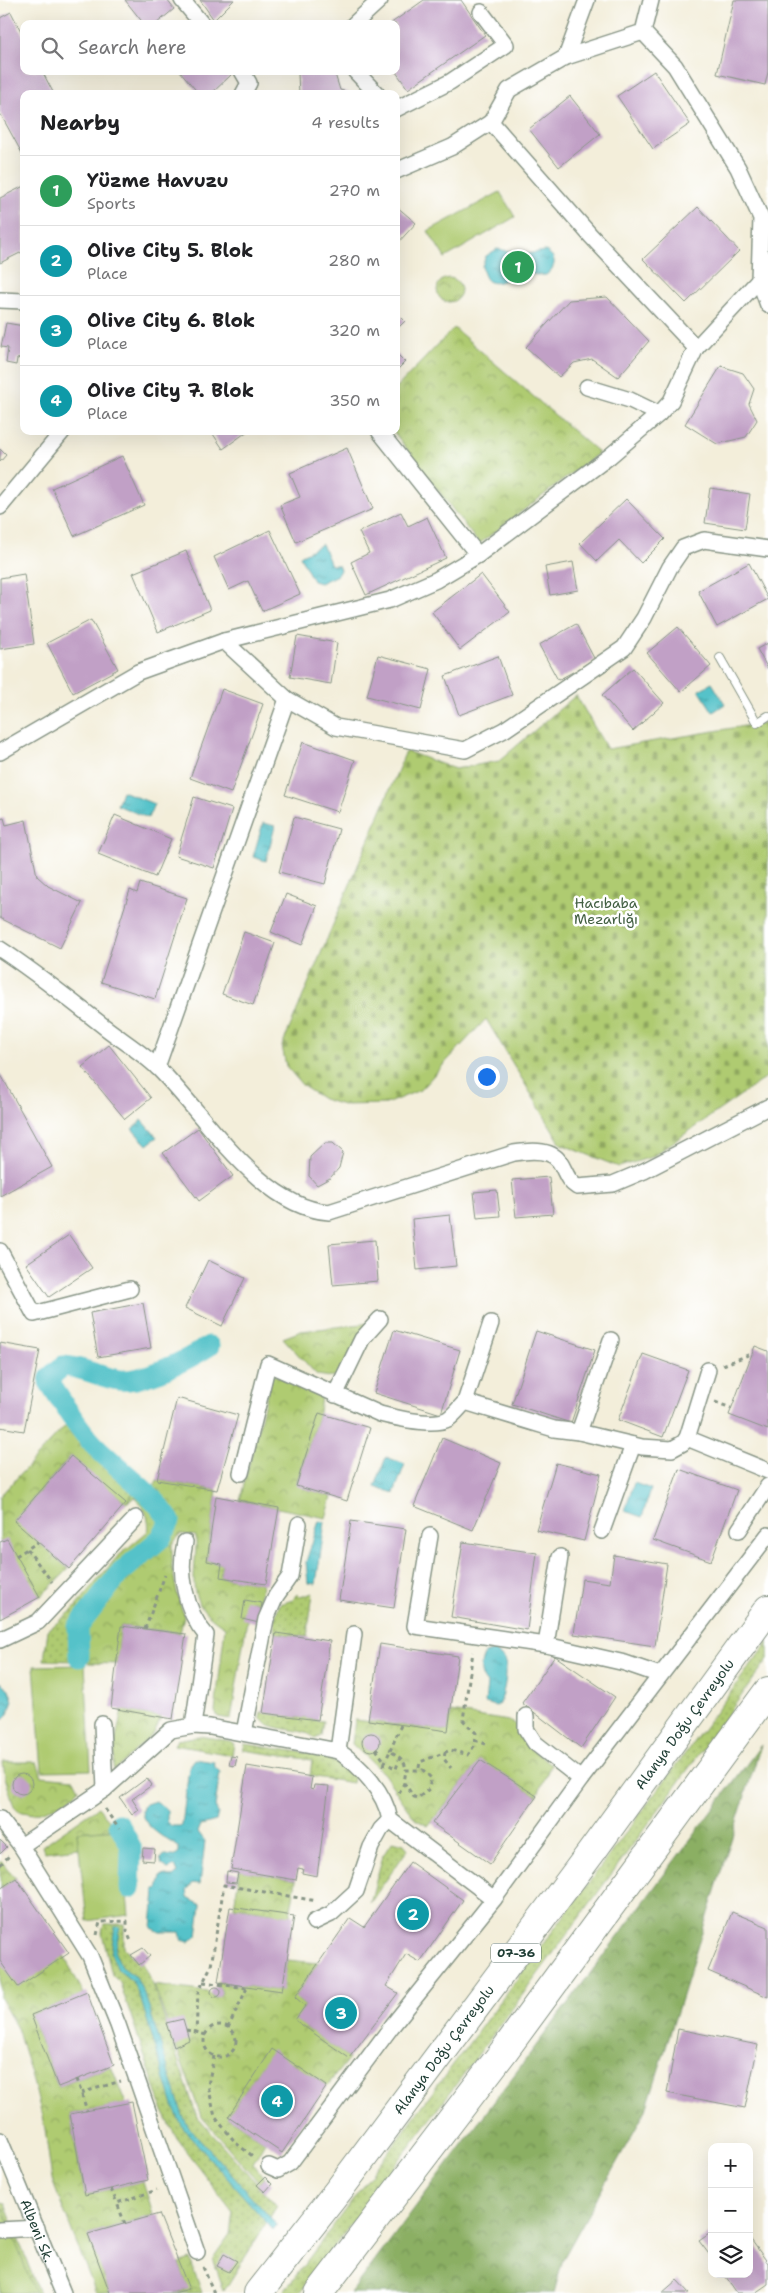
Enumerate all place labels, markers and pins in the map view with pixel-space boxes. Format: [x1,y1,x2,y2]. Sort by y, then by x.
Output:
pin: 1 [502,248,534,286]
pin: 2 [397,1895,429,1933]
pin: 3 [325,1994,357,2032]
pin: 4 [261,2082,293,2120]

